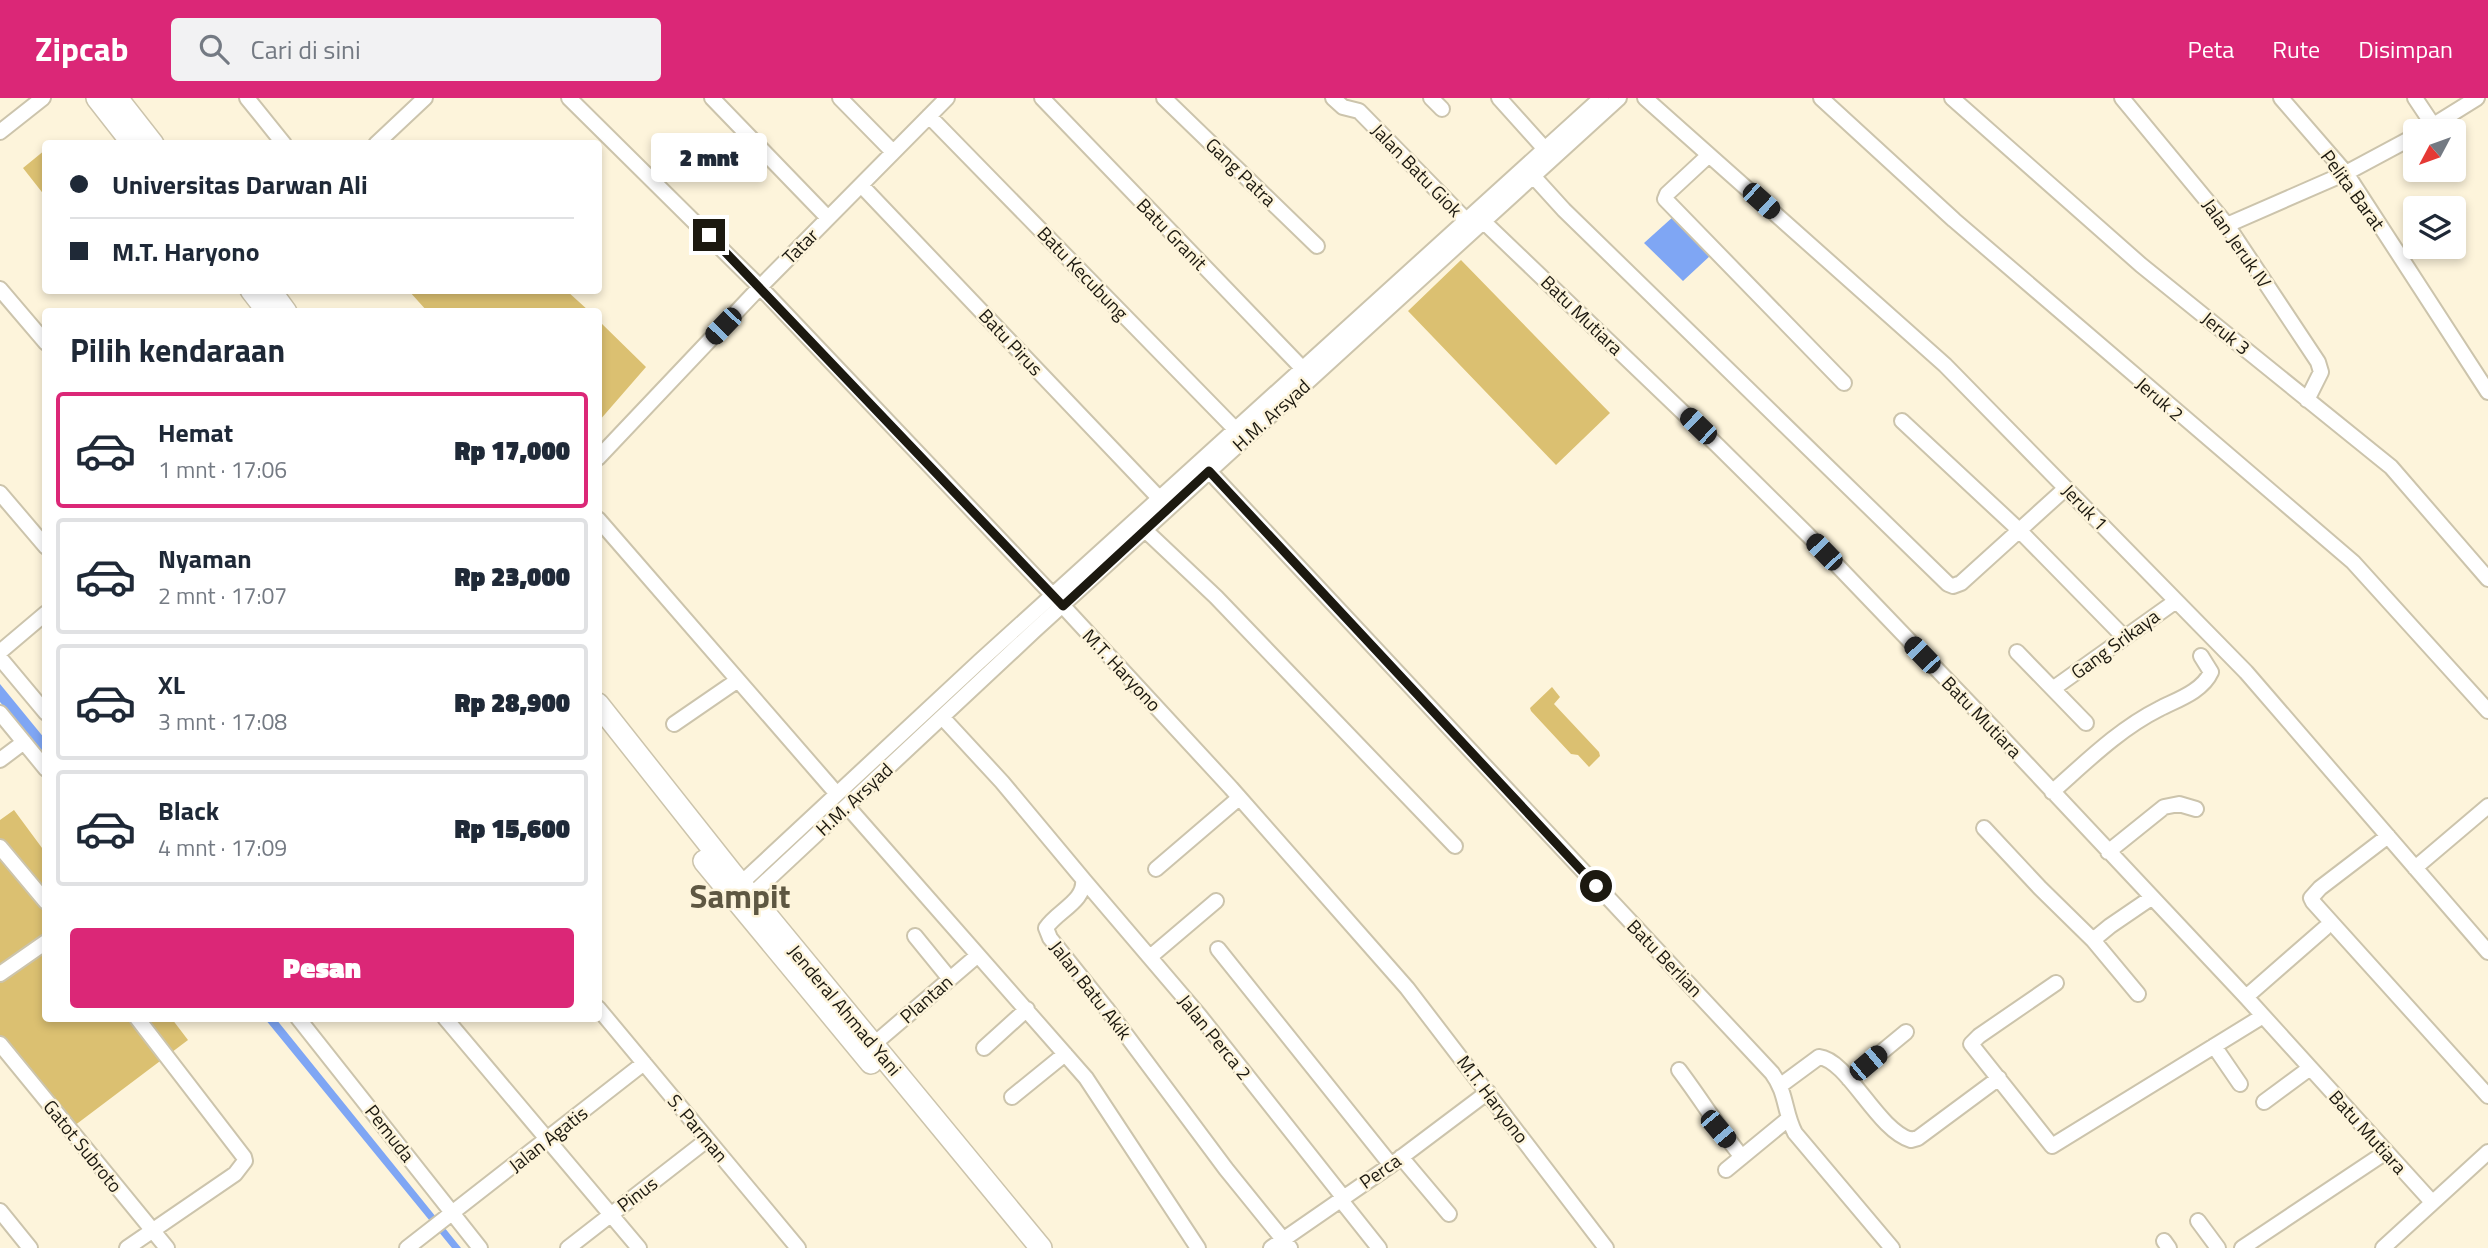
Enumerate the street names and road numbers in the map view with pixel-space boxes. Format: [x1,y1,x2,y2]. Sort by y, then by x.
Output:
street label: Jalan Batu Giok [1365,116,1470,223]
street label: Gang Patra [1199,130,1284,213]
street label: Pelita Barat [2314,143,2393,236]
street label: Batu Granit [1130,191,1215,277]
street label: Jalan Jeruk IV [2196,192,2279,294]
street label: Batu Kecubung [1031,219,1136,326]
street label: Tatar [775,221,825,270]
street label: Batu Mutiara [1535,268,1630,362]
street label: Batu Pirus [972,301,1050,382]
street label: Jeruk 3 [2196,304,2257,361]
street label: Jeruk 2 [2130,369,2191,428]
street label: H.M. Arsyad [1225,372,1316,458]
street label: Jeruk 1 [2056,477,2115,537]
street label: Gang Srikaya [2064,601,2165,686]
street label: M.T. Haryono [1076,622,1168,718]
street label: Batu Mutiara [1936,669,2029,765]
street label: H.M. Arsyad [809,755,899,842]
street label: Batu Berlian [1621,912,1710,1003]
street label: Jalan Batu Akik [1043,934,1140,1046]
street label: Jenderal Ahmad Yani [782,938,909,1082]
street label: Plantan [893,967,958,1030]
street label: Jalan Perca 2 [1172,987,1259,1086]
street label: M.T. Haryono [1450,1048,1536,1149]
street label: Batu Mutiara [2323,1083,2414,1181]
street label: S. Parman [661,1087,736,1168]
street label: Gatot Subroto [37,1093,130,1198]
street label: Pemuda [359,1098,423,1168]
street label: Jalan Agatis [502,1098,594,1179]
street label: Perca [1353,1146,1407,1195]
street label: Pinus [610,1169,663,1219]

